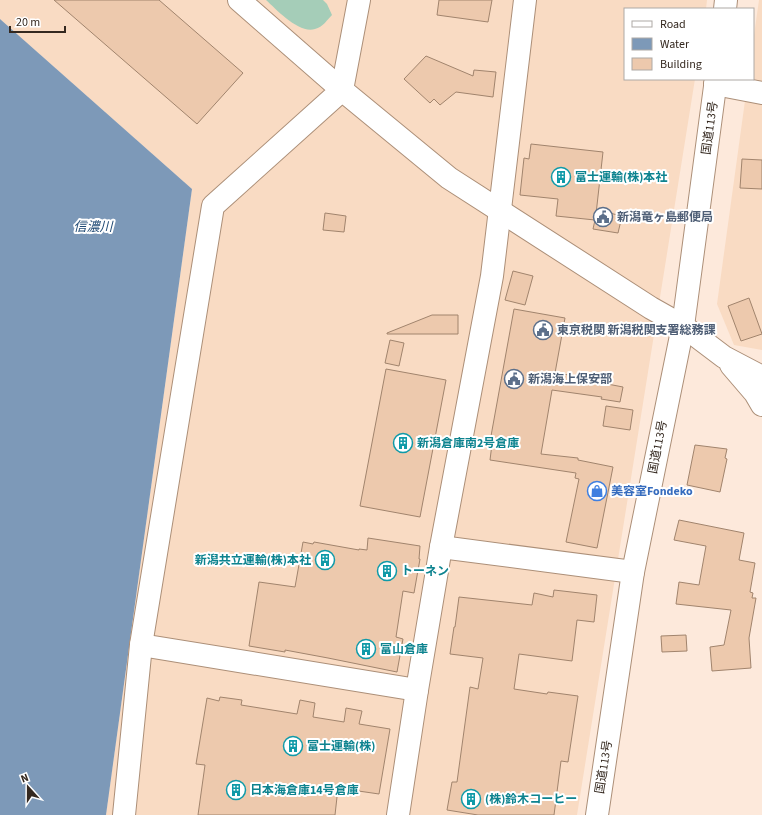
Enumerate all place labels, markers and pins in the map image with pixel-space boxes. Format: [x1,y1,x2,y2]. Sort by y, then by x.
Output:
building icon: 富士運輸(株)本社 [550,166,572,188]
place label: 富士運輸(株)本社 [575,169,667,186]
public building icon: 新潟竜ヶ島郵便局 [592,206,614,228]
place label: 新潟竜ヶ島郵便局 [617,209,713,226]
public building icon: 東京税関 新潟税関支署総務課 [532,319,554,341]
place label: 東京税関 新潟税関支署総務課 [557,322,715,339]
public building icon: 新潟海上保安部 [503,368,525,390]
place label: 新潟海上保安部 [528,371,612,388]
building icon: 新潟倉庫南2号倉庫 [392,432,414,454]
place label: 新潟倉庫南2号倉庫 [417,435,519,452]
shop icon: 美容室Fondeko [586,480,608,502]
place label: 美容室Fondeko [611,483,693,500]
building icon: 新潟共立運輸(株)本社 [314,549,336,571]
place label: 新潟共立運輸(株)本社 [195,552,311,569]
building icon: トーネン [376,560,398,582]
place label: トーネン [401,563,449,580]
building icon: 富山倉庫 [355,638,377,660]
place label: 富山倉庫 [380,641,428,658]
building icon: 富士運輸(株) [282,735,304,757]
place label: 富士運輸(株) [307,738,375,755]
building icon: 日本海倉庫14号倉庫 [225,779,247,801]
place label: 日本海倉庫14号倉庫 [250,782,359,799]
building icon: (株)鈴木コーヒー [460,788,482,810]
place label: (株)鈴木コーヒー [485,791,577,808]

